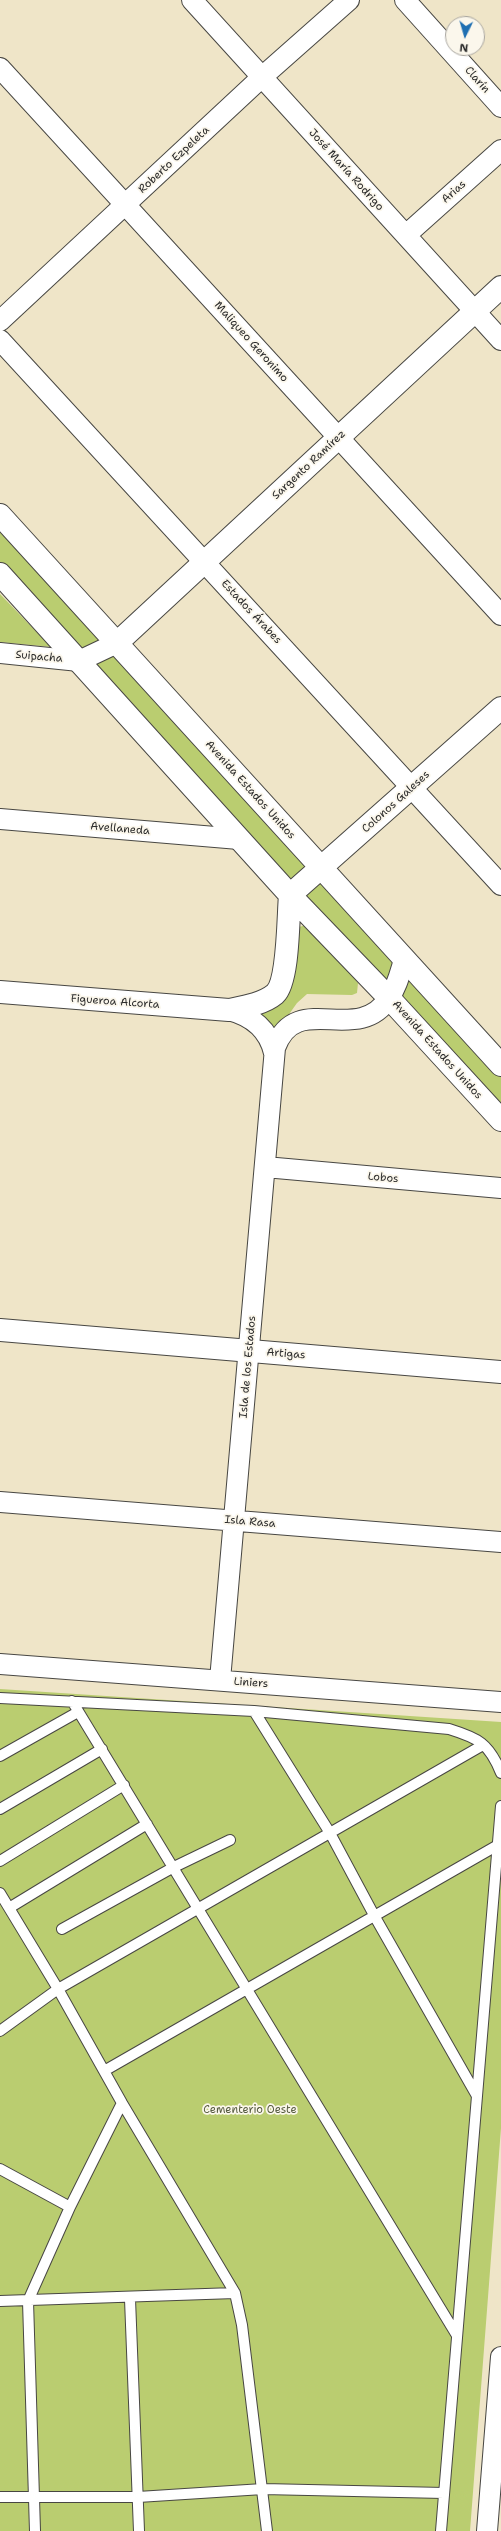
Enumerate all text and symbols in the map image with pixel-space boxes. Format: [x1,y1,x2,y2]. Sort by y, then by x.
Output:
north arrow [445,16,485,56]
text: N [459,40,469,55]
street label: Clarín [462,64,492,96]
street label: Roberto Ezpeleta [136,124,212,196]
street label: José María Rodrigo [306,126,386,214]
street label: Arias [439,178,469,206]
street label: Maliqueo Geronimo [211,299,291,385]
street label: Sargento Ramírez [270,428,348,502]
street label: Estados Árabes [218,577,284,647]
street label: Suipacha [15,648,63,666]
street label: Avenida Estados Unidos [202,738,298,842]
street label: Colonos Galeses [359,768,433,836]
street label: Avellaneda [90,820,150,838]
street label: Figueroa Alcorta [70,992,160,1012]
street label: Avenida Estados Unidos [389,998,485,1102]
street label: Lobos [367,1170,399,1186]
street label: Isla de los Estados [237,1315,259,1419]
street label: Artigas [266,1346,306,1362]
street label: Isla Rasa [224,1513,276,1531]
street label: Liniers [233,1675,269,1691]
park label: Cementerio Oeste [203,2103,297,2117]

